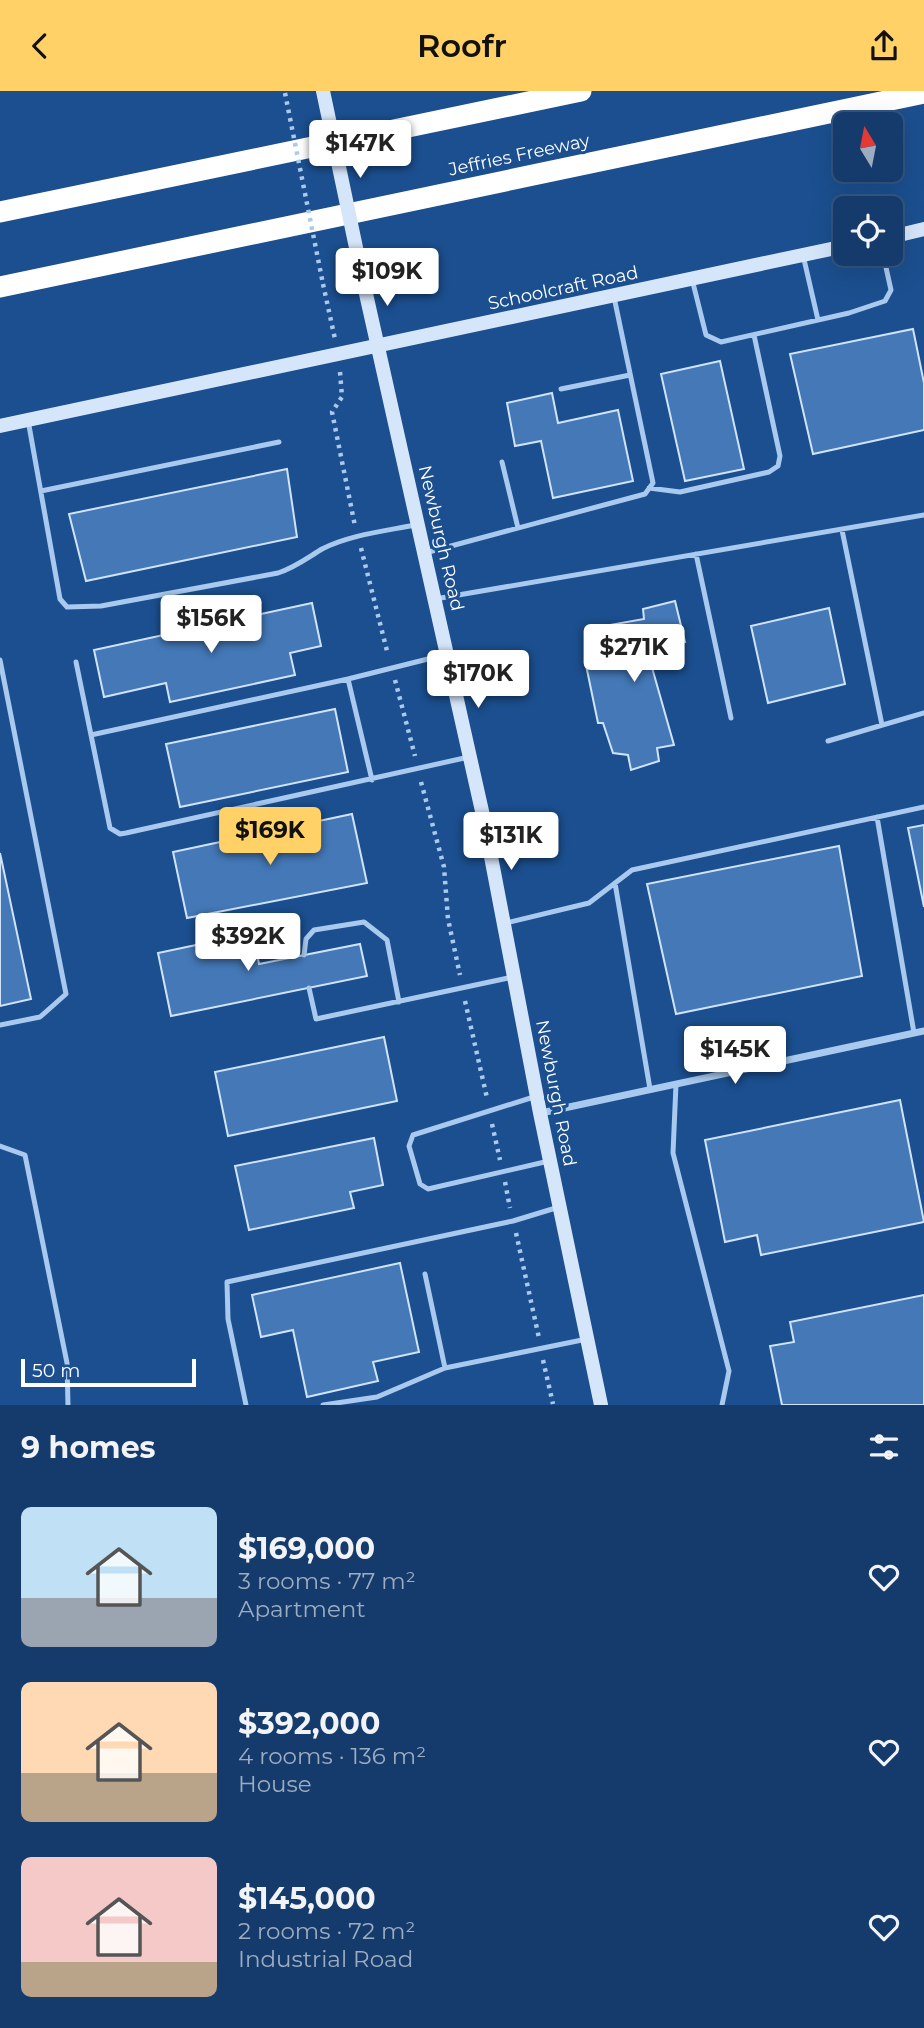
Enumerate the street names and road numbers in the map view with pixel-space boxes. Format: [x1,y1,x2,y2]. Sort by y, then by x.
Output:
street label: Jeffries Freeway [445,129,592,181]
street label: Schoolcraft Road [486,261,640,315]
street label: Newburgh Road [414,463,468,613]
street label: Newburgh Road [531,1018,581,1168]

